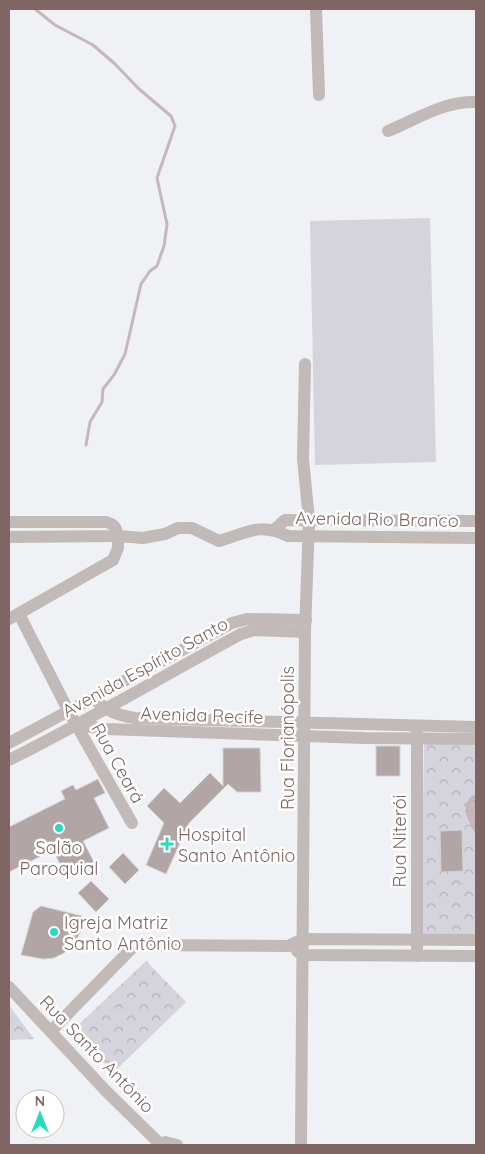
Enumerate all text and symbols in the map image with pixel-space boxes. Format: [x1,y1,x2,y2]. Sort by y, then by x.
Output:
street label: Avenida Rio Branco [295,506,459,532]
street label: Avenida Espírito Santo [58,612,232,722]
street label: Rua Florianópolis [276,666,299,810]
street label: Avenida Recife [140,701,264,729]
street label: Rua Ceará [86,719,150,807]
street label: Rua Niterói [388,795,411,887]
marker: Salão Paroquial [53,822,65,834]
place label: Hospital Santo Antônio [178,823,295,867]
place label: Salão Paroquial [19,836,99,880]
marker: Hospital Santo Antônio [160,837,174,851]
place label: Igreja Matriz Santo Antônio [64,911,181,955]
marker: Igreja Matriz Santo Antônio [48,926,60,938]
street label: Rua Santo Antônio [35,990,159,1118]
north arrow [15,1089,65,1139]
text: N [35,1092,45,1110]

